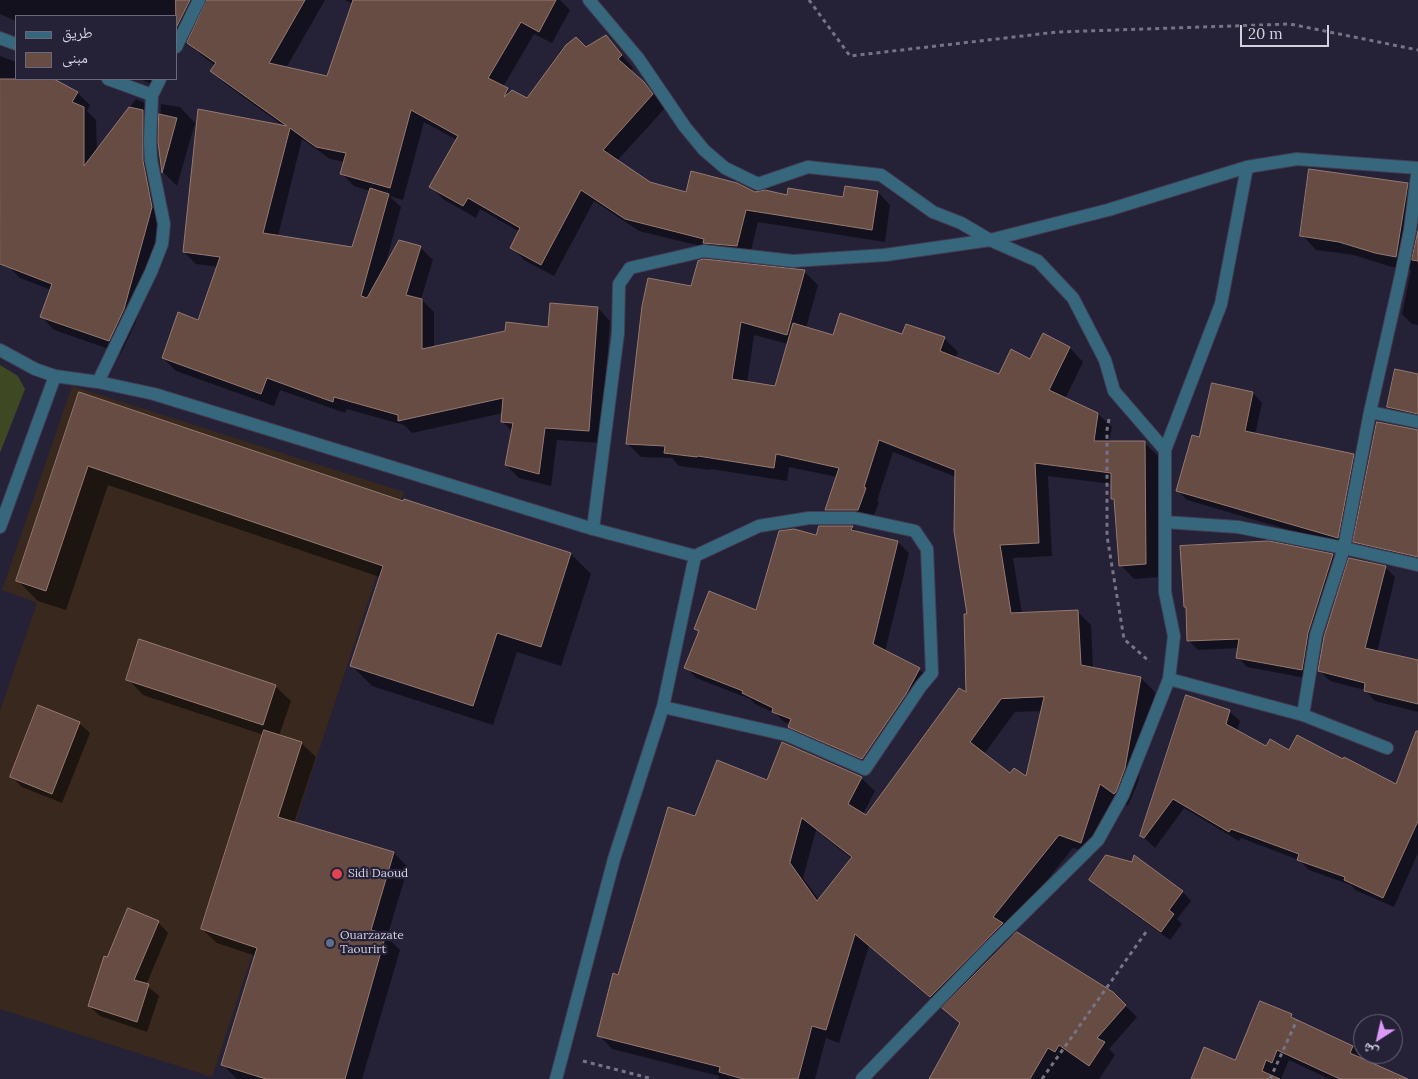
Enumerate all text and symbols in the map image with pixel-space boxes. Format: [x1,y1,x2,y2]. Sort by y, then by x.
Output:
legend [15,15,178,80]
scale bar [1243,15,1332,47]
text: طريق [62,23,93,42]
text: 20 m [1248,24,1283,43]
text: مبنى [62,48,88,67]
marker: Sidi Daoud [330,867,344,881]
place label: Sidi Daoud [348,867,408,881]
place label: Ouarzazate Taourirt [340,929,404,957]
marker: Ouarzazate Taourirt [324,937,336,949]
north arrow [1353,1014,1403,1064]
text: ش [1359,1039,1381,1062]

